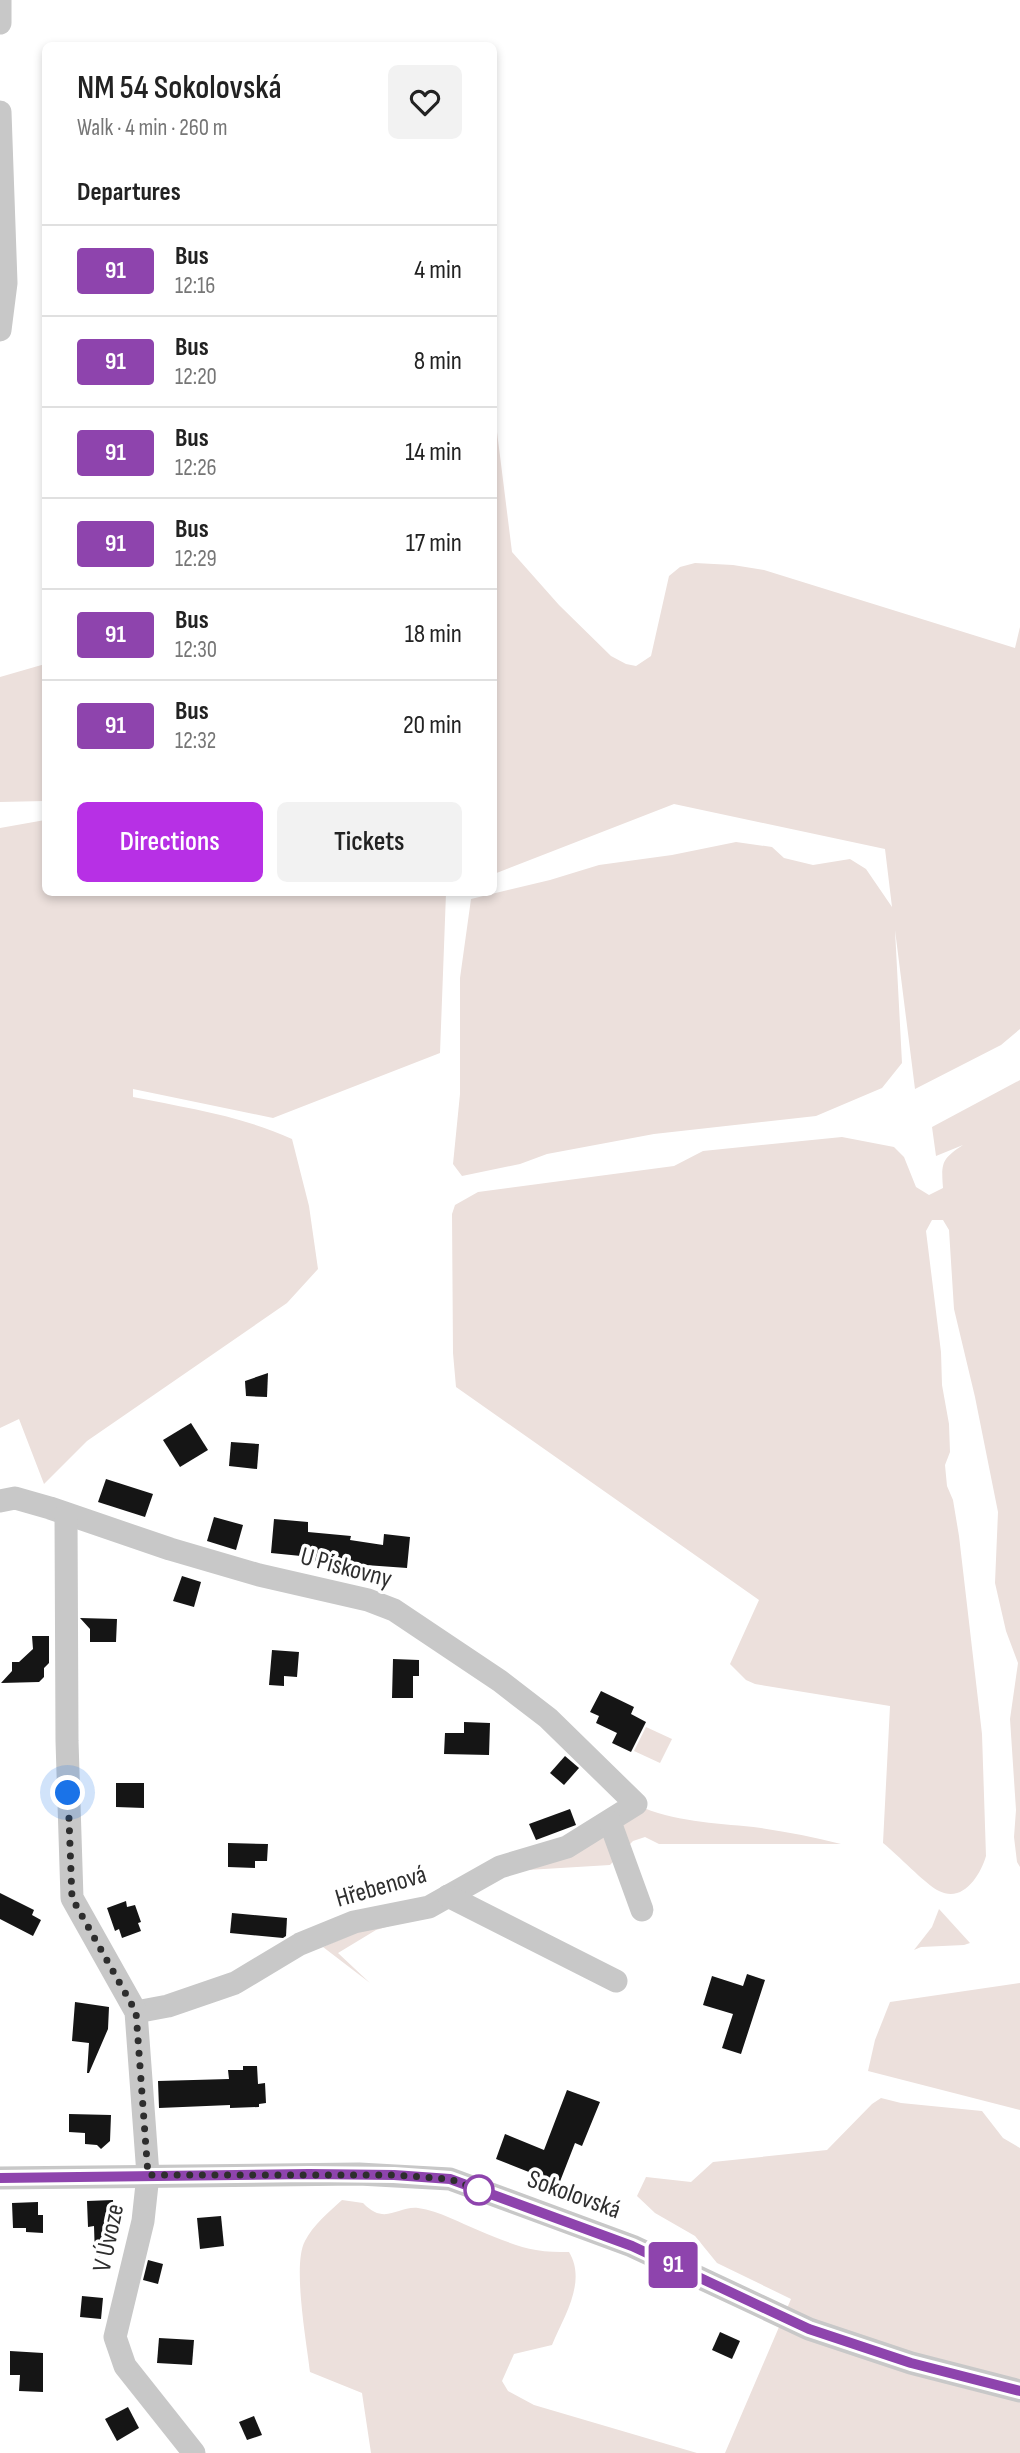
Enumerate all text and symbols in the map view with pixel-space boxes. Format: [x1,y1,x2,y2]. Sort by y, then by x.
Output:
button: heart [388,65,462,139]
text: NM 54 Sokolovská [77,68,282,108]
text: Walk · 4 min · 260 m [77,114,227,142]
text: Departures [77,177,181,208]
text: Bus [175,241,209,272]
text: 4 min [414,255,462,286]
text: 91 [105,256,126,285]
text: 12:16 [175,272,215,300]
text: Bus [175,332,209,363]
text: 8 min [414,346,462,377]
text: 91 [105,347,126,376]
text: 12:20 [175,363,217,391]
text: Bus [175,423,209,454]
text: 14 min [405,437,462,468]
text: 91 [105,438,126,467]
text: 12:26 [175,454,217,482]
text: Bus [175,514,209,545]
text: 17 min [406,528,462,559]
text: 91 [105,529,126,558]
text: 12:29 [175,545,217,573]
text: Bus [175,605,209,636]
text: 18 min [405,619,462,650]
text: 91 [105,620,126,649]
text: 12:30 [175,636,217,664]
text: Bus [175,696,209,727]
text: 20 min [403,710,462,741]
text: 91 [105,711,126,740]
text: 12:32 [175,727,216,755]
button: Directions [77,802,263,882]
button: Tickets [277,802,462,882]
street label: U Pískovny [297,1541,395,1595]
your location [50,1775,85,1810]
street label: Hřebenová [332,1859,430,1915]
street label: Sokolovská [523,2164,625,2226]
unlabelled marker [464,2175,494,2205]
street label: V Úvoze [87,2201,131,2275]
line badge: 91 [642,2242,704,2288]
text: 91 [663,2250,683,2279]

